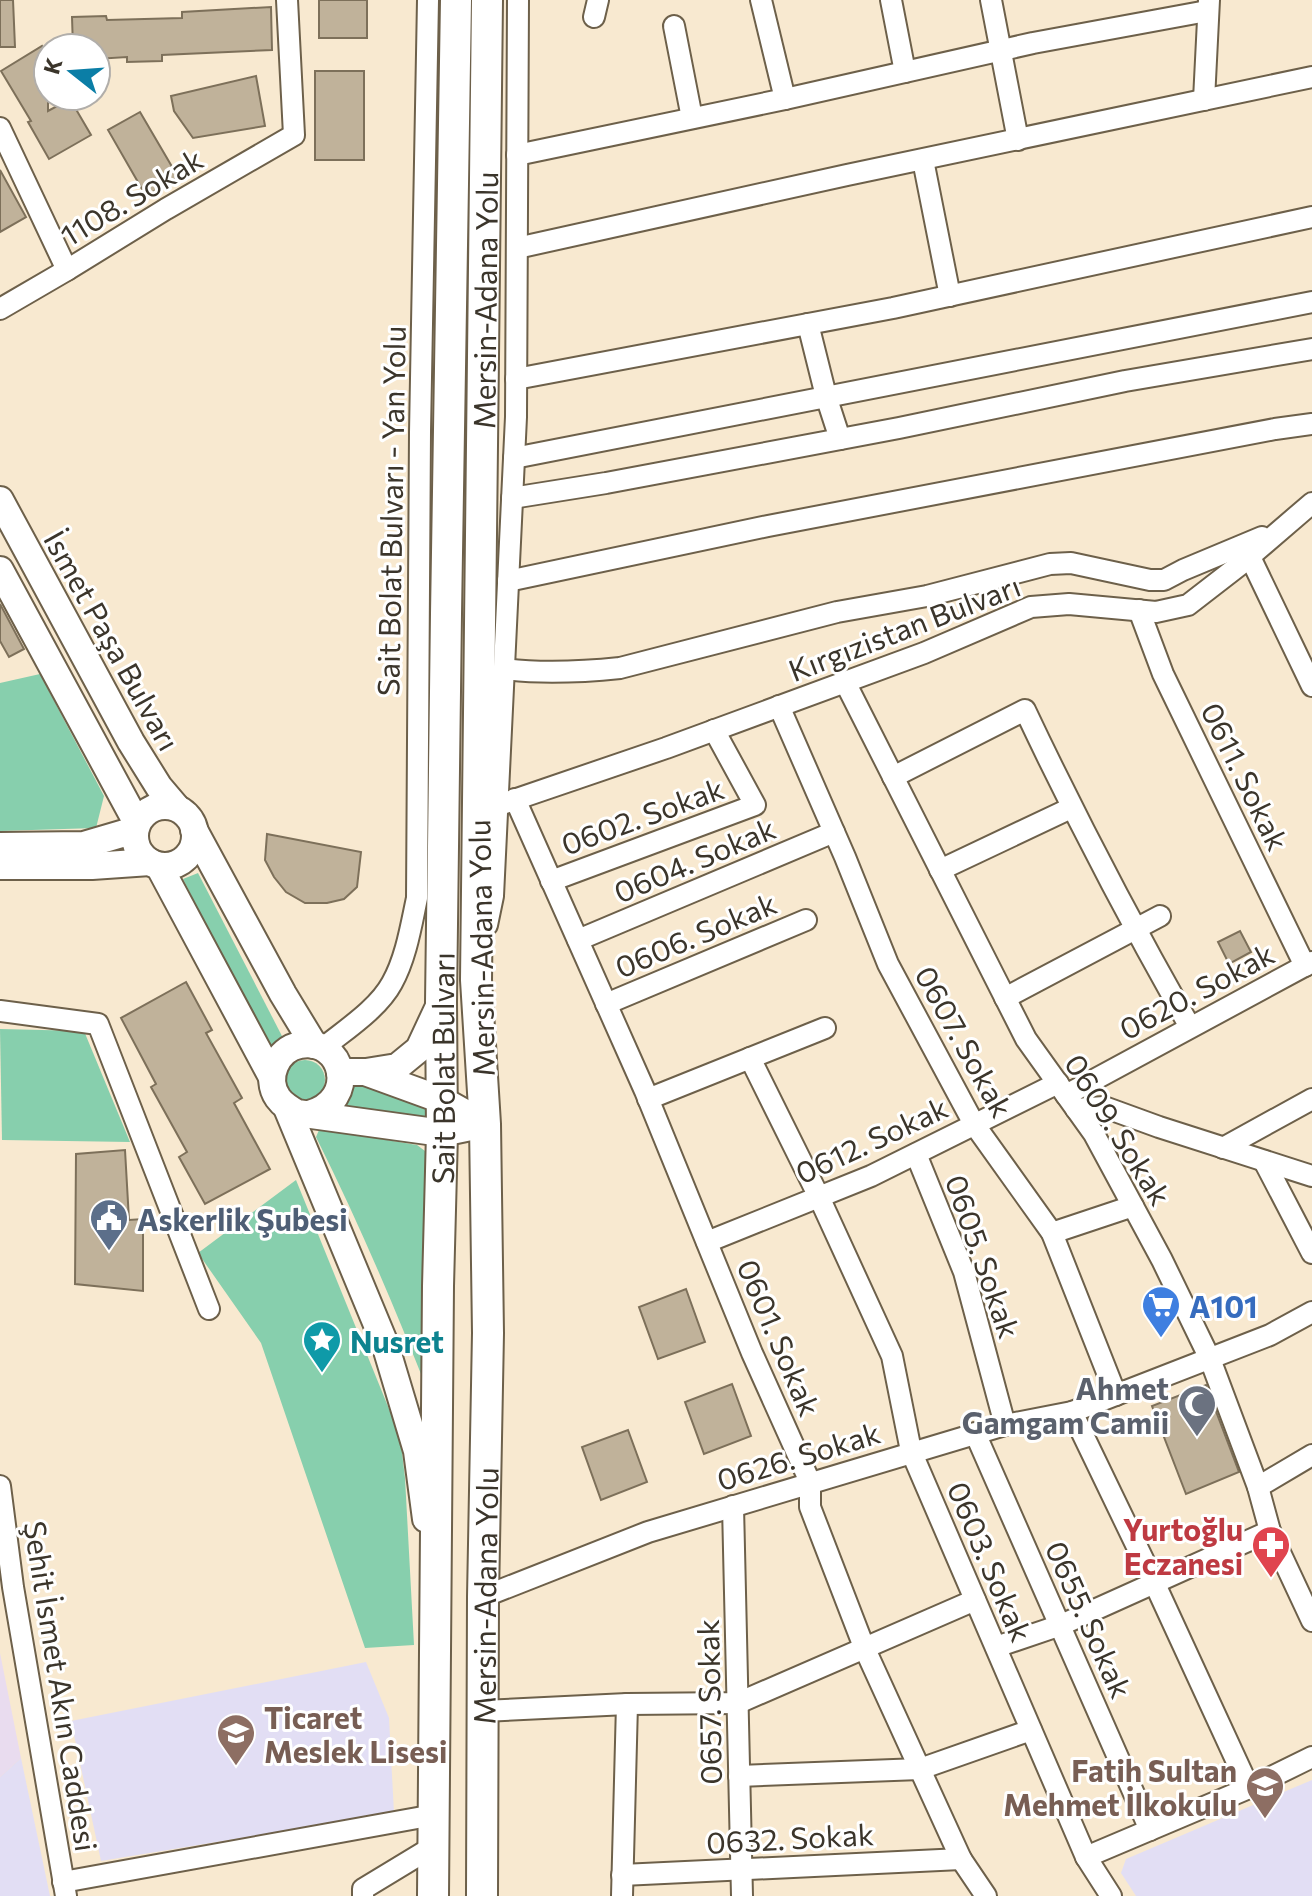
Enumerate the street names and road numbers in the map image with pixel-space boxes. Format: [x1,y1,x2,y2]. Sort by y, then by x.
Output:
street label: 1108. Sokak [53,139,209,253]
street label: Mersin-Adana Yolu [464,171,504,429]
street label: Sait Bolat Bulvarı - Yan Yolu [368,326,412,696]
street label: İsmet Paşa Bulvarı [37,524,189,756]
street label: Kırgızistan Bulvarı [783,566,1025,688]
street label: 0611. Sokak [1194,696,1298,856]
street label: 0602. Sokak [556,768,728,862]
street label: 0604. Sokak [608,808,780,910]
street label: Mersin-Adana Yolu [459,819,501,1077]
street label: 0606. Sokak [609,883,781,985]
street label: 0620. Sokak [1112,934,1280,1046]
street label: Sait Bolat Bulvarı [422,952,461,1185]
street label: 0607. Sokak [908,959,1022,1123]
street label: 0609. Sokak [1058,1046,1180,1212]
street label: 0612. Sokak [789,1088,953,1190]
street label: 0605. Sokak [939,1169,1029,1343]
street label: 0601. Sokak [730,1253,830,1421]
street label: 0626. Sokak [712,1413,884,1497]
street label: Mersin-Adana Yolu [464,1467,504,1725]
street label: 0603. Sokak [941,1475,1041,1647]
street label: Şehit İsmet Akın Caddesi [18,1518,106,1854]
street label: 0655. Sokak [1039,1535,1141,1703]
street label: 0657. Sokak [688,1619,728,1785]
street label: 0632. Sokak [705,1814,875,1860]

